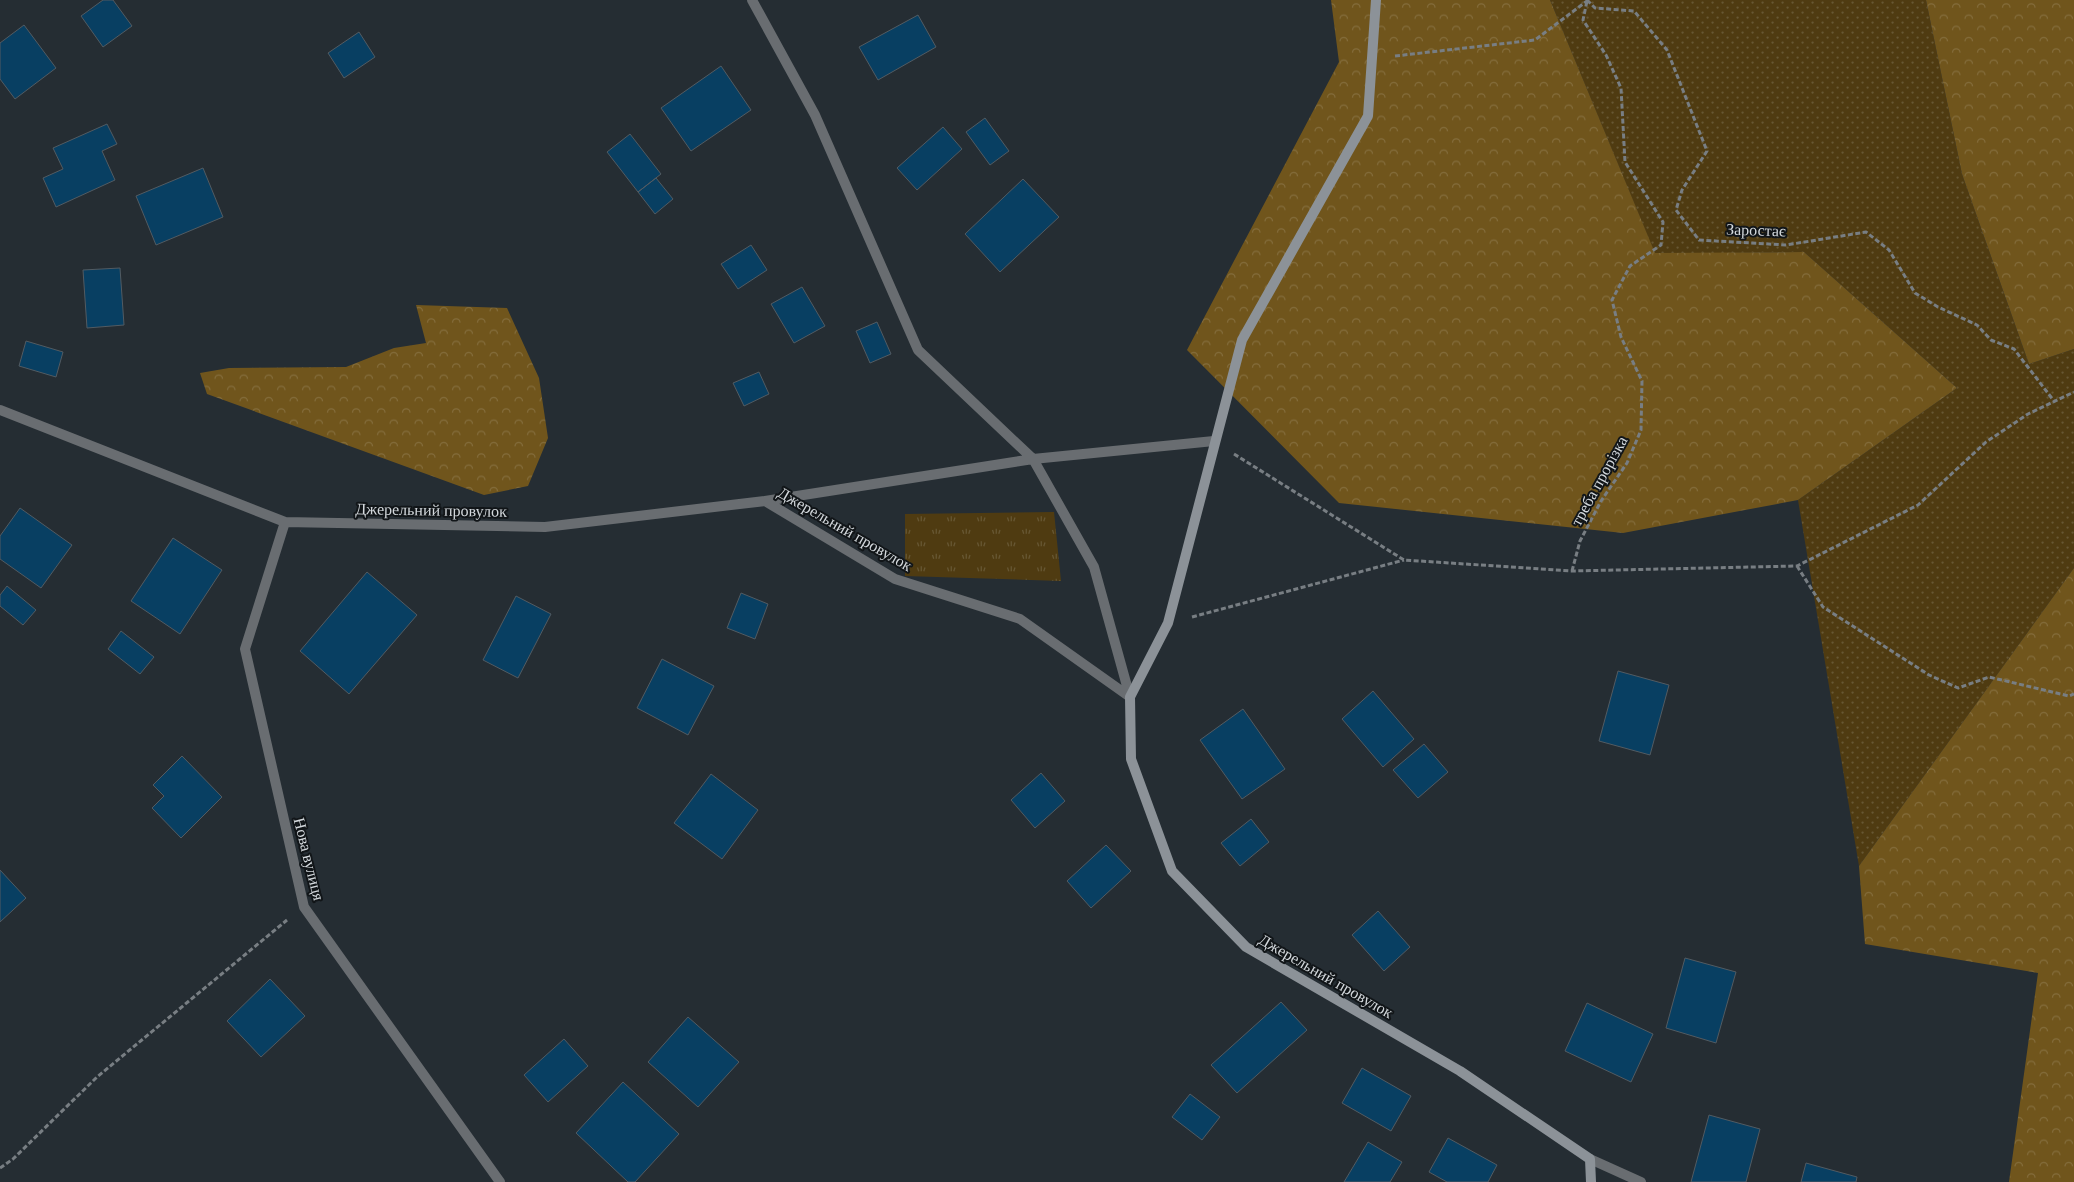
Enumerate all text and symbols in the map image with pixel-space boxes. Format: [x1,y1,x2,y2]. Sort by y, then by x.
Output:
street label: Заростає [1726,220,1786,241]
street label: треба прорізка [1567,433,1631,529]
street label: Джерельний провулок [775,484,915,575]
street label: Джерельний провулок [355,500,507,521]
street label: Нова вулиця [290,816,328,903]
street label: Джерельний провулок [1256,931,1396,1022]

